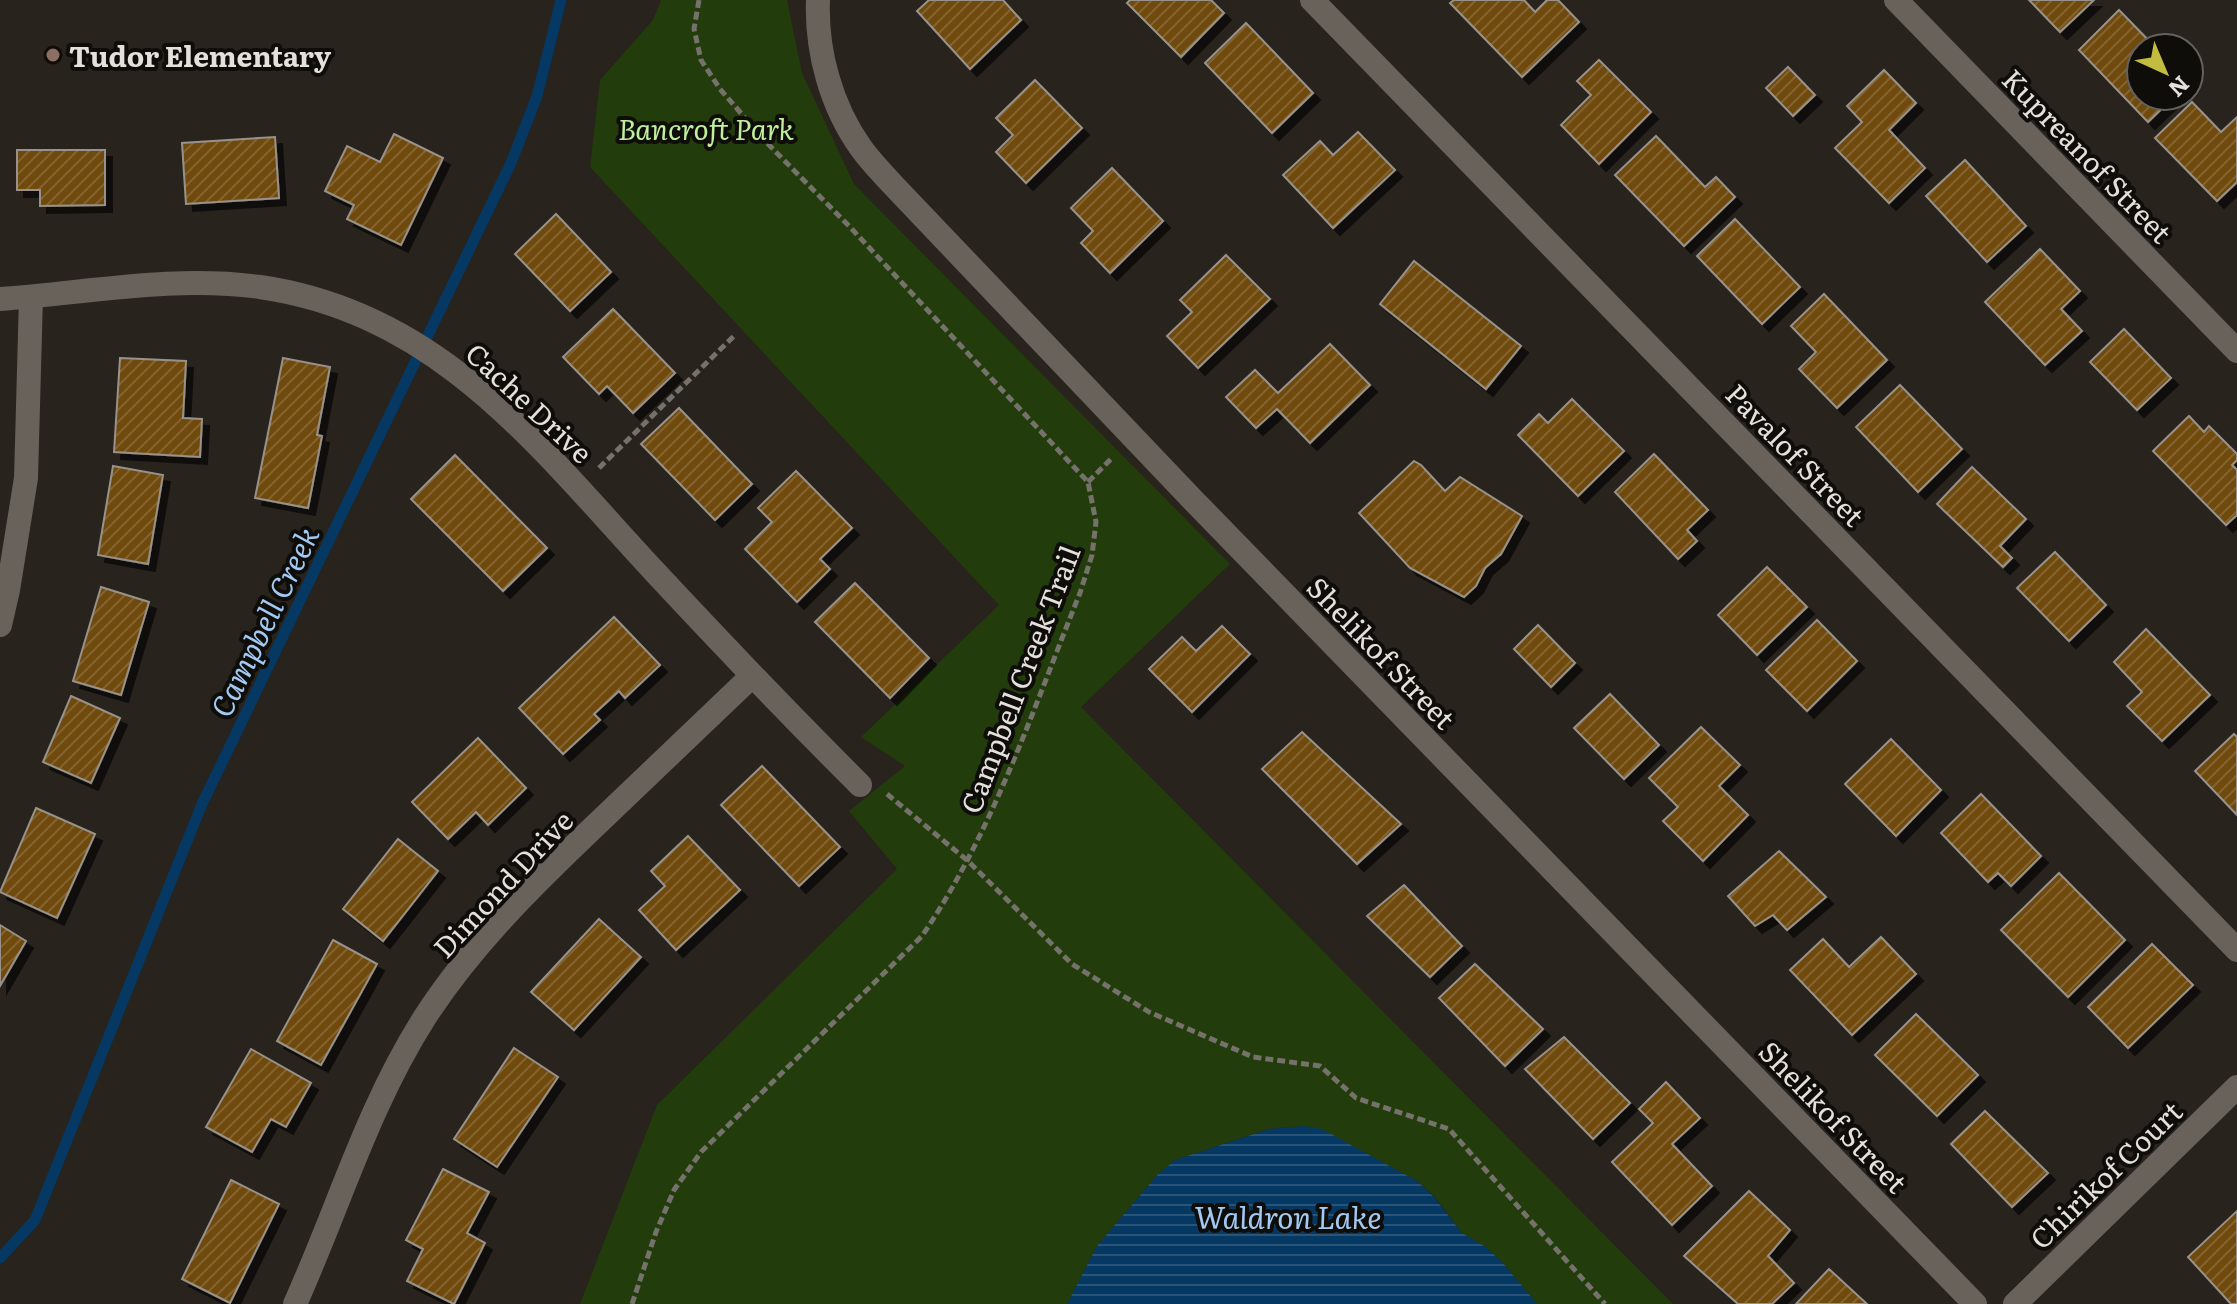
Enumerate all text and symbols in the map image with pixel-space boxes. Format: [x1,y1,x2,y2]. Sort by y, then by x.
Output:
north arrow [2125,32,2205,112]
place label: Tudor Elementary [69,34,332,76]
marker: Tudor Elementary [44,46,62,64]
street label: Kupreanof Street [1994,58,2183,252]
text: N [2162,69,2198,106]
park label: Bancroft Park [618,107,795,149]
street label: Cache Drive [457,332,603,472]
street label: Pavalof Street [1717,373,1876,535]
water label: Campbell Creek [198,518,328,724]
street label: Campbell Creek Trail [949,539,1089,819]
street label: Shelikof Street [1298,566,1466,738]
street label: Dimond Drive [422,800,582,966]
street label: Shelikof Street [1750,1030,1918,1202]
street label: Chirikof Court [2019,1090,2191,1258]
water label: Waldron Lake [1195,1194,1381,1238]

